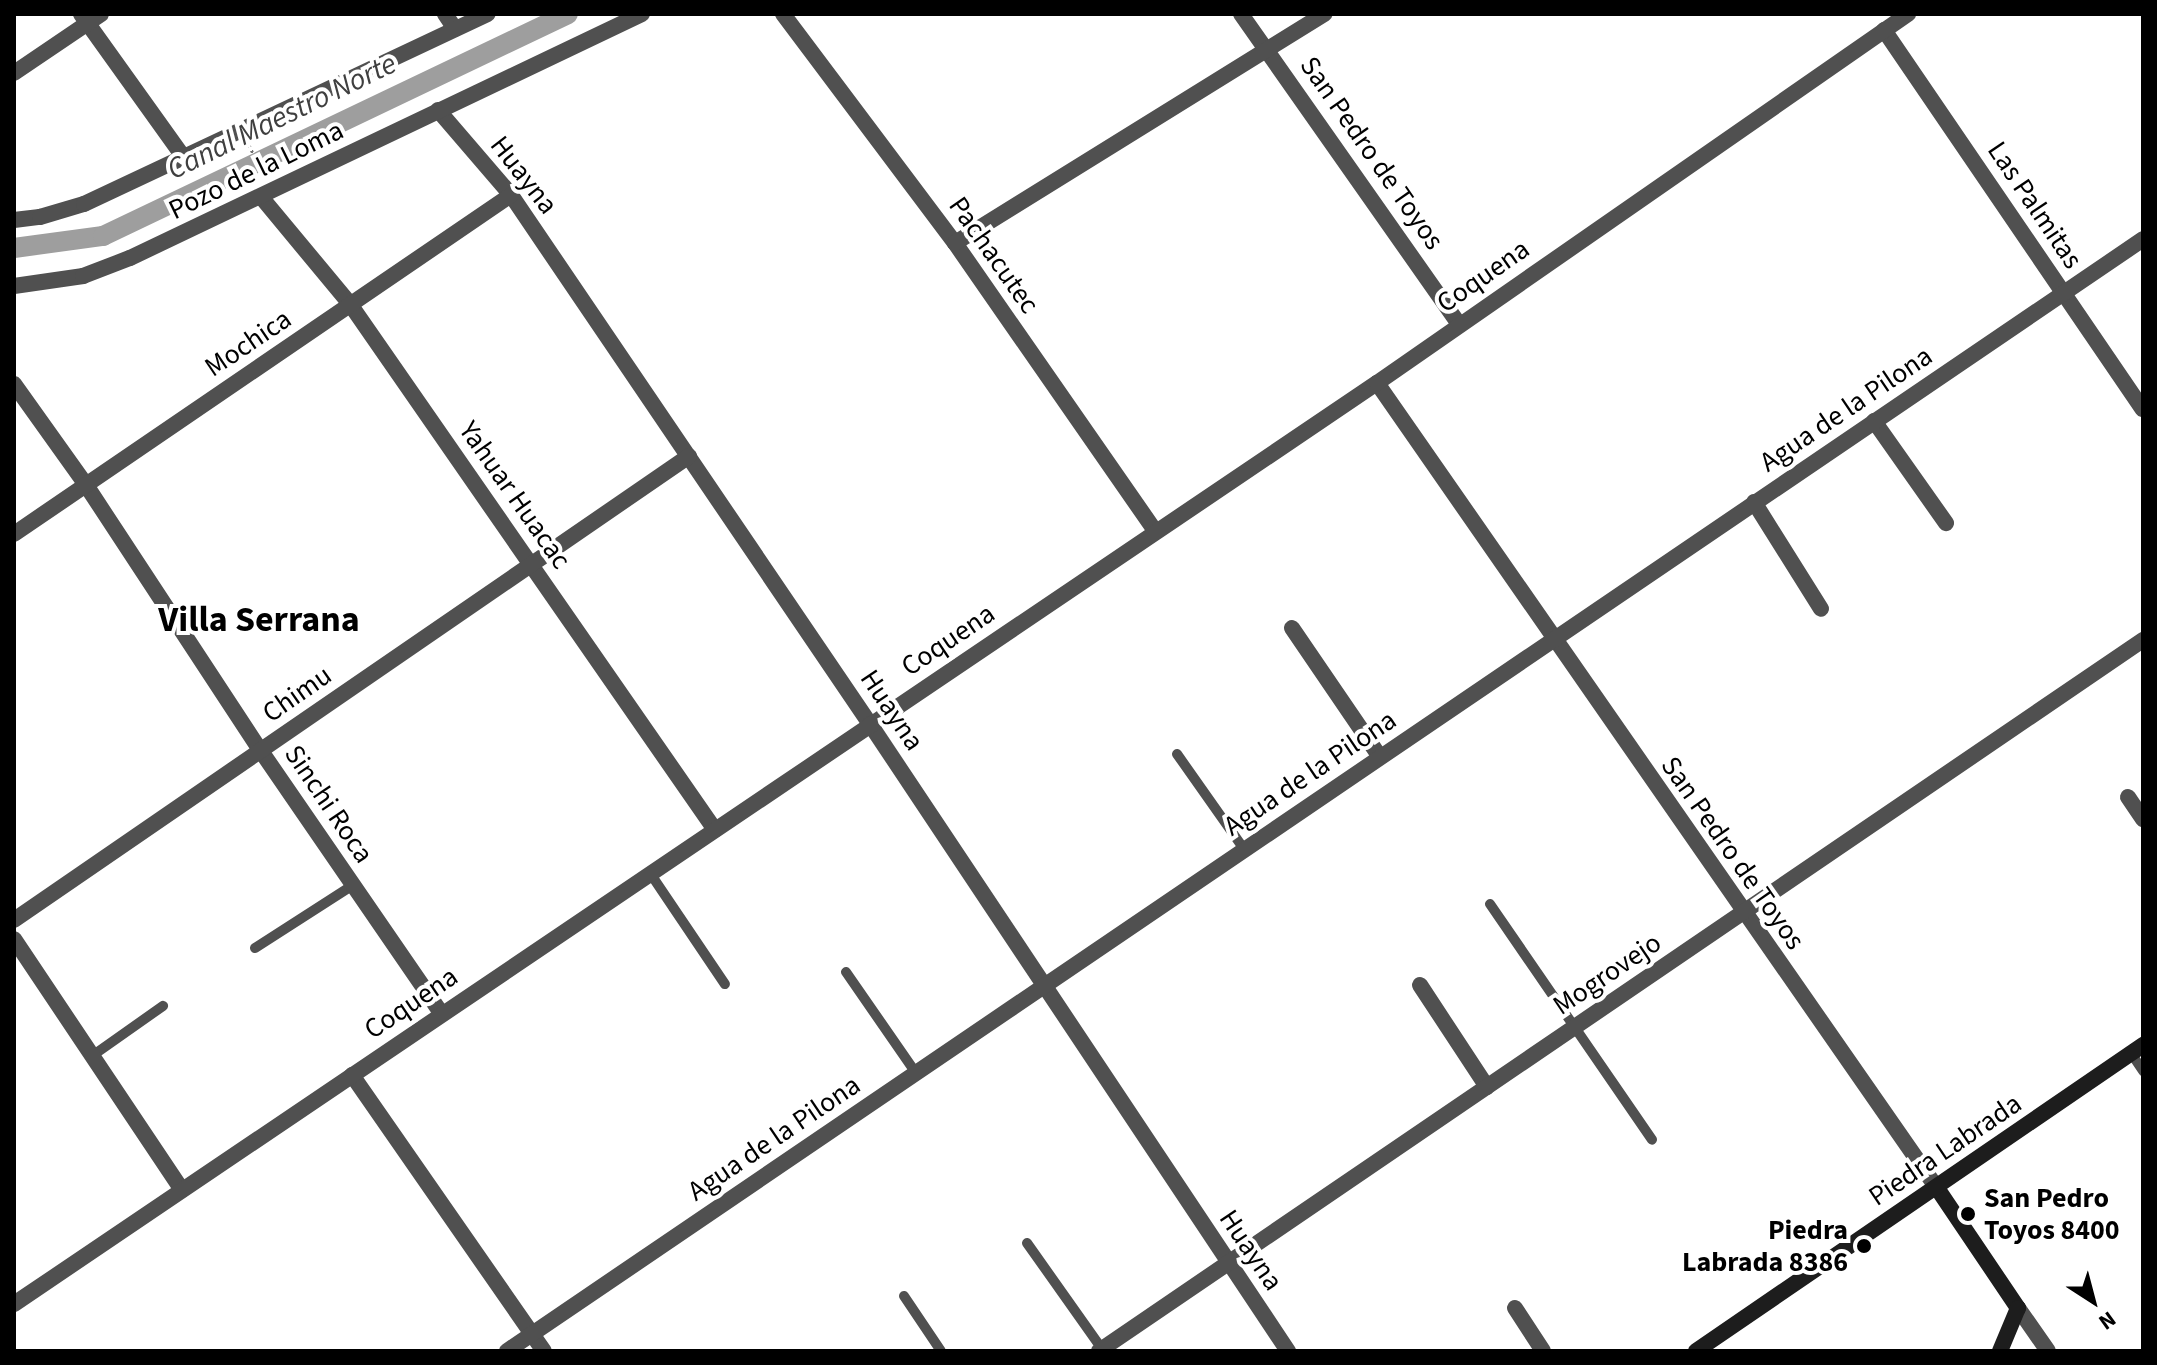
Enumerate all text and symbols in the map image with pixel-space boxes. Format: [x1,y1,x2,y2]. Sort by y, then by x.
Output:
water label: Canal Maestro Norte [161,46,403,188]
street label: San Pedro de Toyos [1293,50,1451,256]
street label: Pozo de la Loma [163,113,349,227]
street label: Huayna [483,129,565,221]
street label: Las Palmitas [1980,135,2090,275]
street label: Pachacutec [942,190,1046,320]
street label: Coquena [1430,232,1536,320]
street label: Mochica [198,302,298,384]
street label: Agua de la Pilona [1753,339,1939,479]
street label: Yahuar Huacac [452,415,578,575]
street label: Coquena [895,597,1001,683]
district label: Villa Serrana [158,598,360,642]
street label: Chimu [256,658,338,730]
street label: Huayna [853,663,931,757]
street label: Agua de la Pilona [1217,703,1403,843]
street label: Sinchi Roca [277,739,381,869]
street label: San Pedro de Toyos [1654,750,1812,956]
street label: Mogrovejo [1547,926,1667,1022]
street label: Coquena [358,960,464,1046]
street label: Agua de la Pilona [681,1068,867,1208]
street label: Piedra Labrada [1862,1087,2028,1213]
place label: San Pedro Toyos 8400 [1984,1181,2120,1247]
street label: Huayna [1212,1203,1290,1297]
marker: San Pedro Toyos 8400 [1959,1205,1977,1223]
place label: Piedra Labrada 8386 [1682,1213,1848,1279]
marker: Piedra Labrada 8386 [1855,1237,1873,1255]
north arrow [2053,1261,2133,1341]
text: N [2092,1303,2122,1338]

